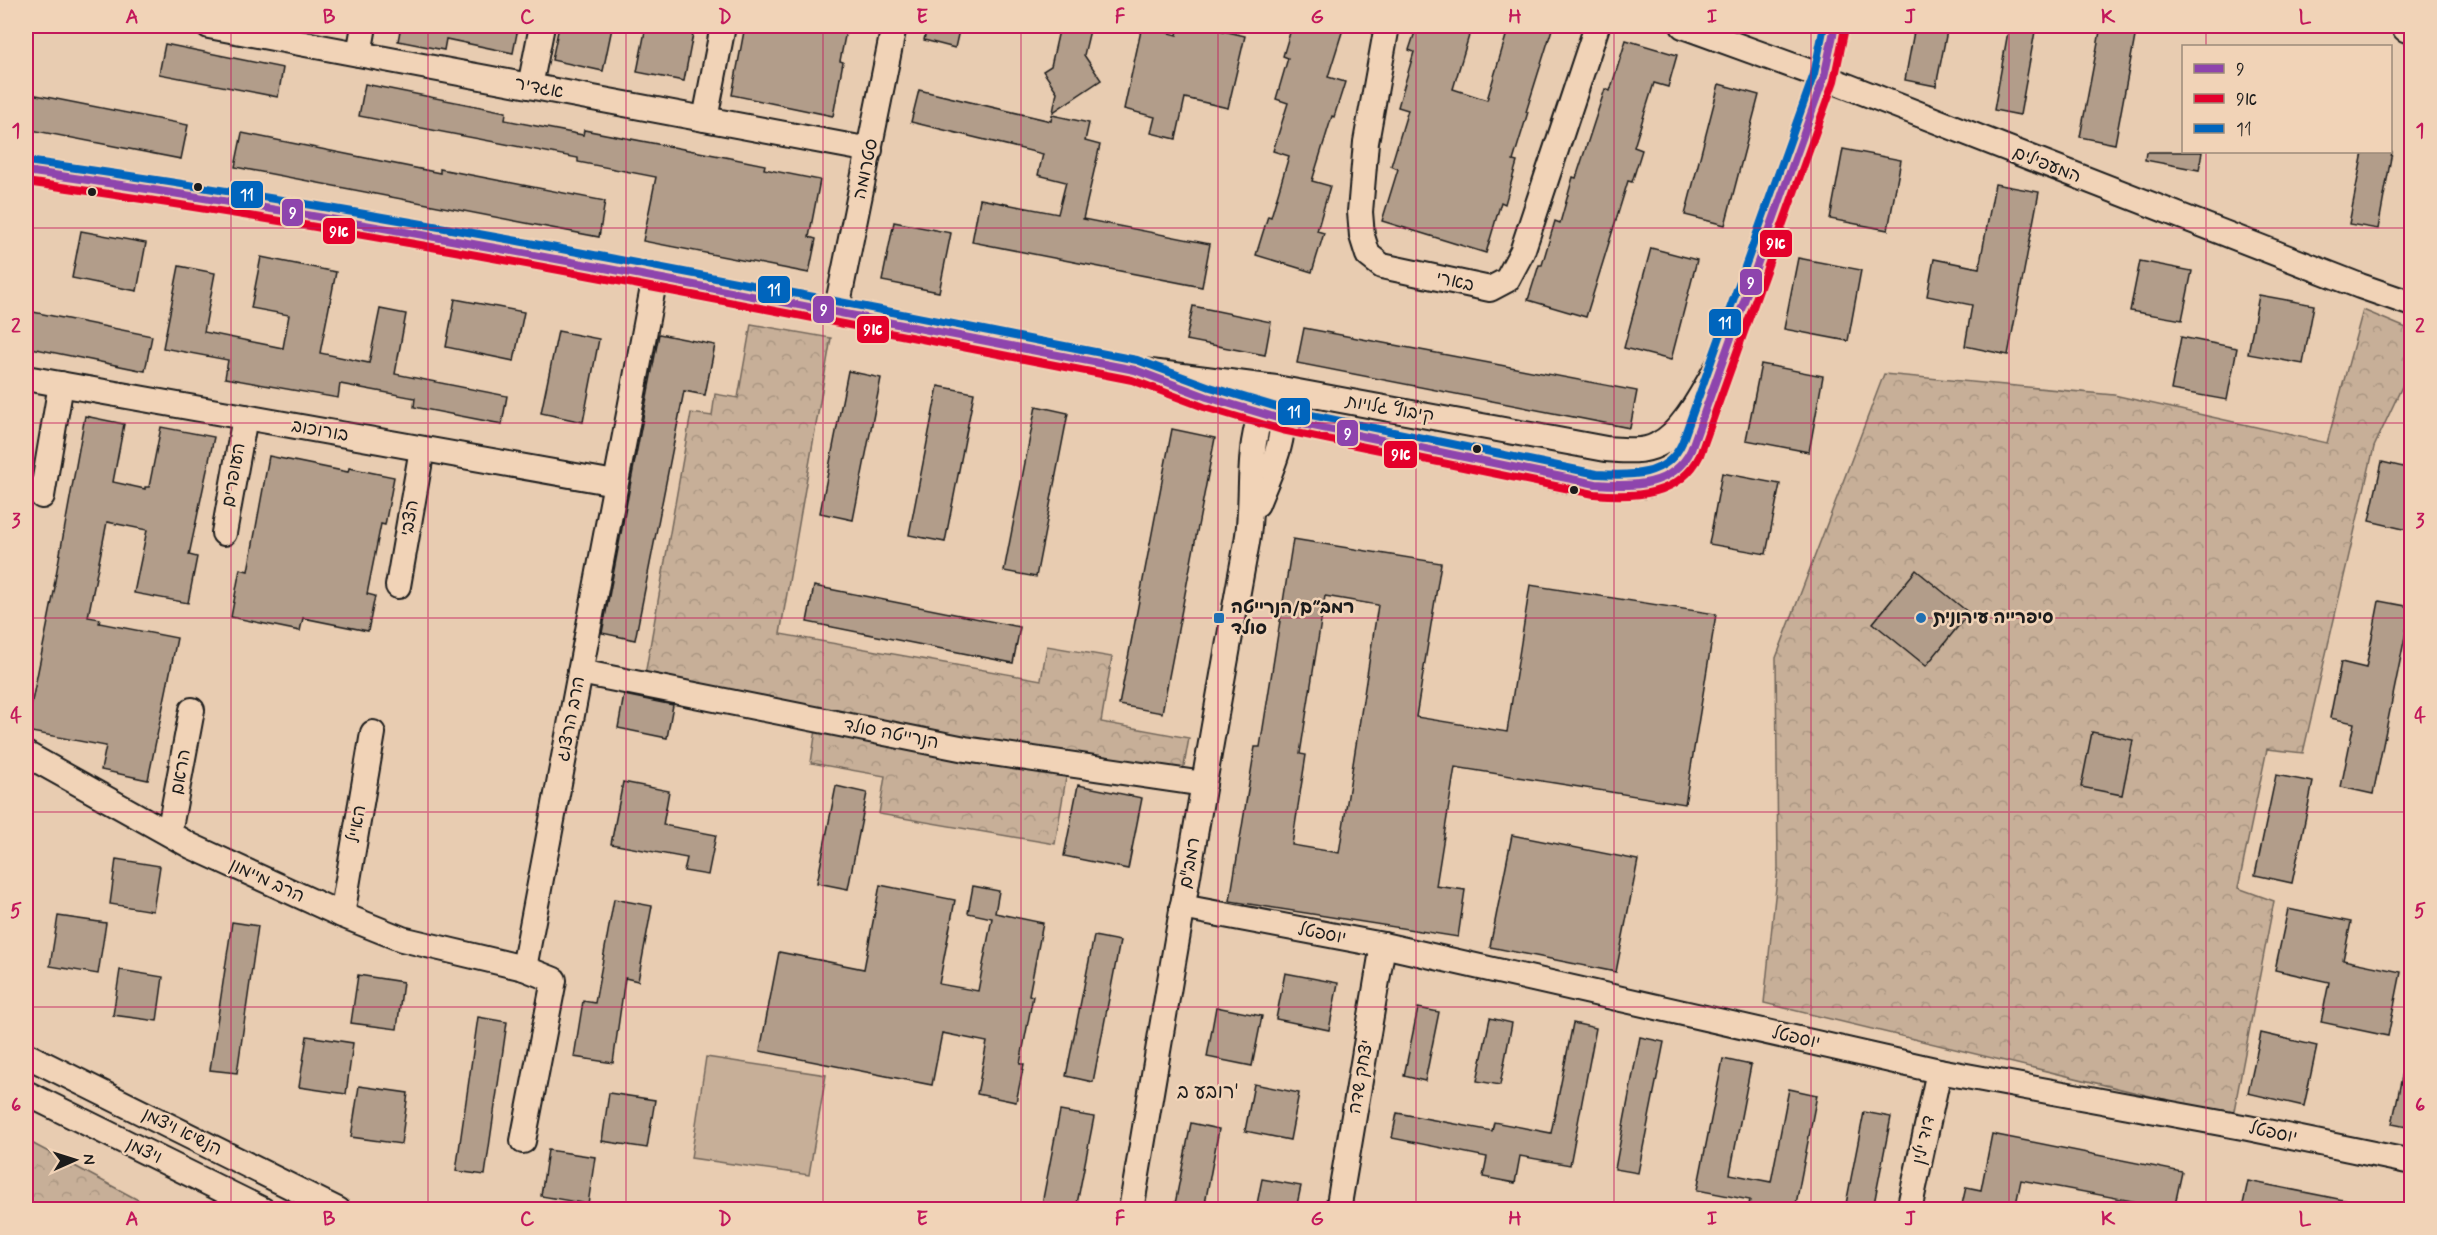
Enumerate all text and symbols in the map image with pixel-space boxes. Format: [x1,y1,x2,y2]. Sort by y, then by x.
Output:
text: A [125,4,139,31]
text: B [323,4,336,31]
text: C [520,4,535,31]
text: D [718,4,732,31]
text: E [916,4,928,31]
text: F [1115,4,1126,31]
text: G [1310,4,1324,31]
text: H [1508,4,1522,31]
text: I [1707,4,1717,31]
text: J [1904,4,1916,31]
text: K [2101,4,2116,31]
text: L [2299,4,2312,31]
legend [2182,45,2392,153]
text: 9 [2236,58,2245,82]
street label: אגדיר [513,72,566,105]
text: 9א [2236,88,2257,112]
text: 1 [12,118,20,145]
text: 11 [2236,118,2252,142]
text: 1 [2416,118,2424,145]
street label: סטרומה [848,136,884,202]
street label: המעפילים [2009,141,2085,189]
line badge: 11 [230,180,264,209]
unlabelled marker [192,181,204,193]
text: 11 [240,185,254,206]
unlabelled marker [86,186,98,198]
line badge: 9 [281,198,304,227]
text: 9 [289,203,297,224]
line badge: 9א [322,217,356,245]
text: 9א [329,222,349,243]
line badge: 9א [1759,229,1793,258]
text: 9א [1766,234,1786,255]
street label: בארי [1434,266,1476,298]
line badge: 9 [1739,268,1763,296]
text: 9 [1747,273,1755,294]
line badge: 11 [757,275,791,304]
text: 11 [767,280,781,301]
line badge: 9 [812,295,835,324]
text: 9 [820,300,828,321]
line badge: 11 [1708,308,1742,337]
text: 2 [11,313,21,340]
text: 11 [1718,313,1732,334]
text: 2 [2415,313,2425,340]
line badge: 9א [856,315,890,344]
text: 9א [863,320,883,341]
street label: קיבוץ גלויות [1343,389,1436,429]
line badge: 11 [1277,397,1311,426]
text: 11 [1287,402,1301,423]
street label: בורוכוב [289,414,351,448]
line badge: 9 [1336,419,1359,447]
text: 9 [1344,424,1352,445]
line badge: 9א [1383,440,1418,469]
street label: העופרים [217,441,251,509]
unlabelled marker [1471,443,1483,455]
text: 9א [1391,445,1411,466]
unlabelled marker [1568,484,1580,496]
street label: הצבי [395,498,425,538]
text: 3 [11,508,21,535]
text: 3 [2415,508,2425,535]
place label: רמב״ם/הנרייטה סולד [1231,596,1354,641]
place label: סיפרייה עירונית [1933,606,2053,630]
marker: רמב״ם/הנרייטה סולד [1212,611,1226,625]
marker: סיפרייה עירונית [1914,611,1928,625]
street label: הרב הרצוג [551,674,591,764]
text: 4 [10,703,22,730]
text: 4 [2414,703,2426,730]
street label: הנרייטה סולד [841,713,941,755]
street label: הראם [165,747,197,797]
street label: האייל [342,803,372,845]
street label: רמב"ם [1174,836,1206,890]
street label: הרב מיימון [226,853,308,909]
text: 5 [10,898,22,925]
text: 5 [2414,898,2426,925]
street label: יוספטל [1296,918,1348,950]
street label: יוספטל [1769,1021,1823,1055]
street label: יצחק שדה [1343,1038,1379,1116]
district label: רובע ב' [1177,1079,1239,1106]
text: 6 [11,1092,21,1119]
text: 6 [2415,1092,2425,1119]
street label: הנשיא ויצמן [139,1103,225,1161]
street label: דוד ילין [1907,1113,1941,1167]
street label: יוספטל [2247,1116,2299,1150]
north arrow [45,1130,105,1190]
street label: ויצמן [123,1133,165,1169]
text: N [78,1153,99,1165]
text: A [125,1206,139,1233]
text: B [323,1206,336,1233]
text: C [520,1206,535,1233]
text: D [718,1206,732,1233]
text: E [916,1206,928,1233]
text: F [1115,1206,1126,1233]
text: G [1310,1206,1324,1233]
text: H [1508,1206,1522,1233]
text: I [1707,1206,1717,1233]
text: J [1904,1206,1916,1233]
text: K [2101,1206,2116,1233]
text: L [2299,1206,2312,1233]

